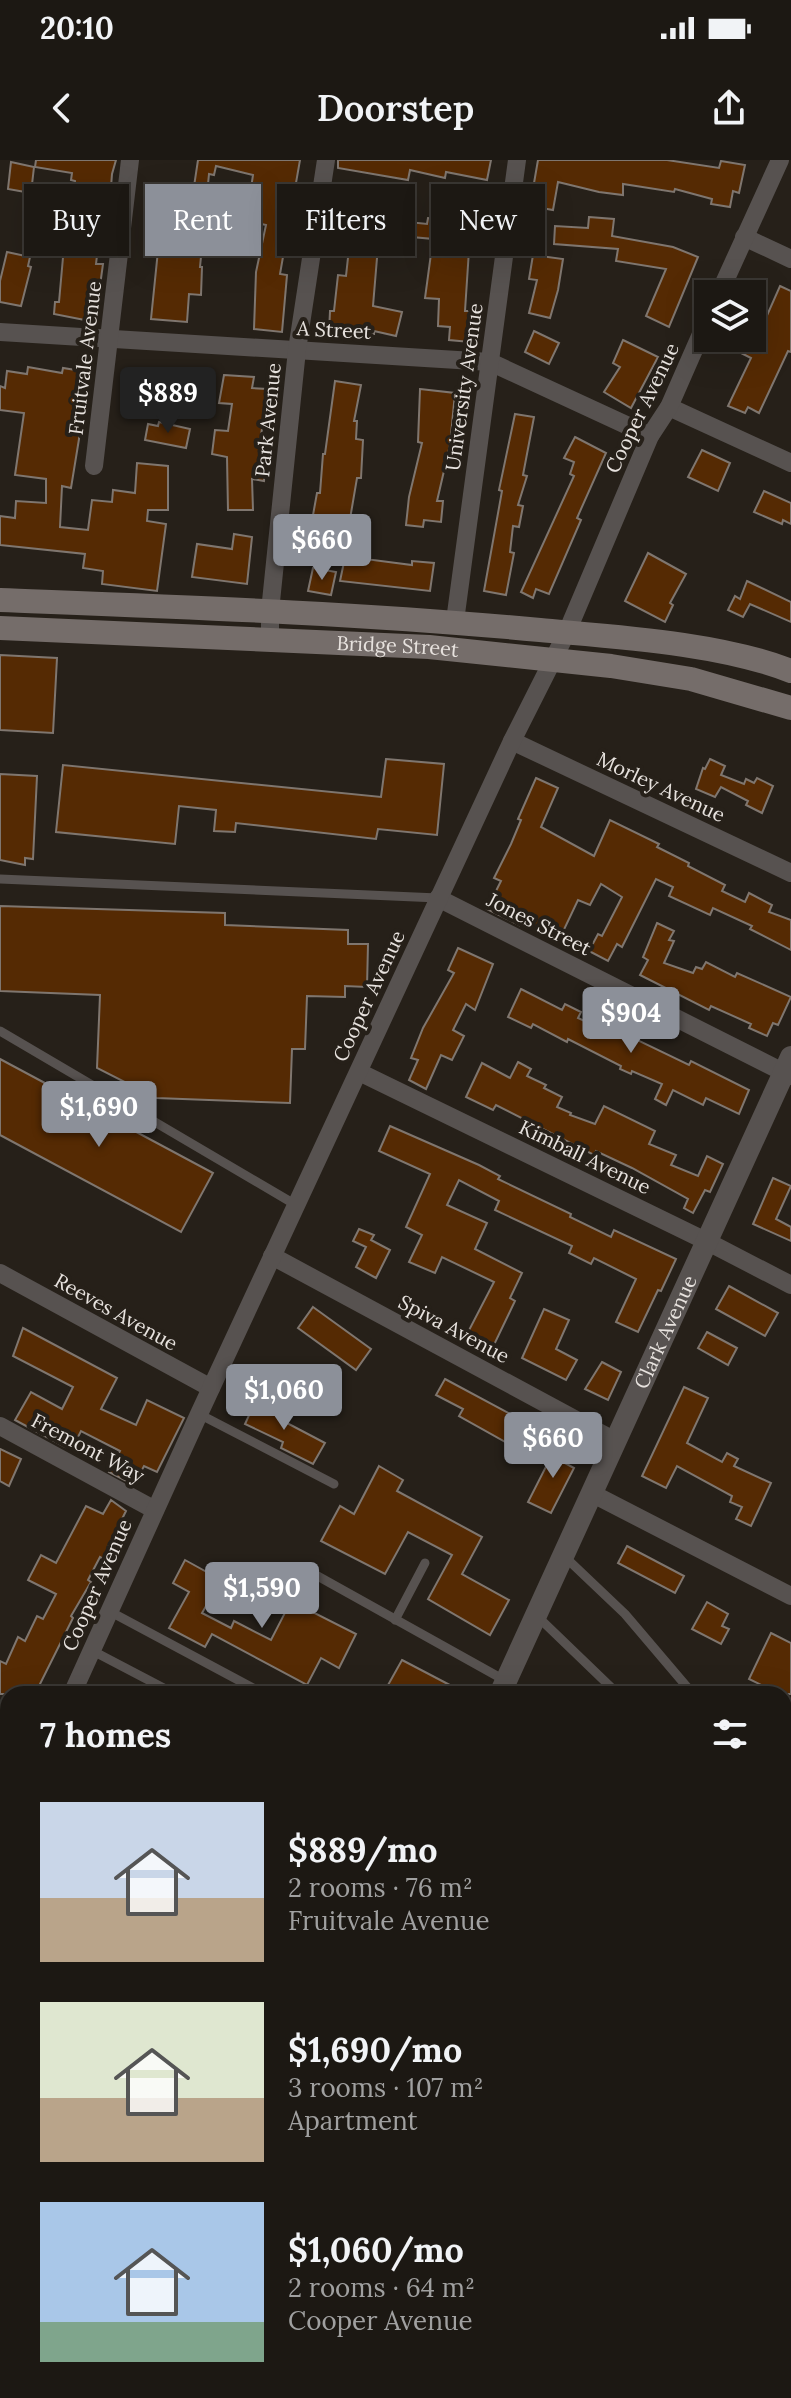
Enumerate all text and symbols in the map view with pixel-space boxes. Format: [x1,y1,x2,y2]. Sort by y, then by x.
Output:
text: 20:10 [40,9,114,47]
text: Doorstep [317,85,474,131]
icon: back [40,86,84,130]
icon: share [707,86,751,130]
chip: Buy [24,184,129,256]
chip: Rent [145,184,261,256]
chip: Filters [277,184,415,256]
chip: New [431,184,545,256]
street label: Fruitvale Avenue [63,279,106,436]
map controls [694,280,766,352]
button: layers [694,280,766,352]
street label: University Avenue [439,301,488,472]
street label: A Street [295,315,372,344]
street label: Cooper Avenue [599,338,684,477]
street label: Park Avenue [249,361,286,478]
pin: $889 [121,367,215,435]
text: $889 [138,376,198,409]
pin: $660 [275,514,369,582]
text: $660 [291,523,353,556]
street label: Bridge Street [336,630,460,662]
street label: Morley Avenue [593,746,729,827]
street label: Jones Street [482,886,596,961]
street label: Cooper Avenue [327,926,410,1065]
pin: $904 [584,987,678,1055]
text: $904 [600,996,662,1029]
pin: $1,690 [34,1081,164,1149]
text: $1,690 [60,1090,138,1123]
street label: Kimball Avenue [515,1114,655,1199]
street label: Reeves Avenue [50,1267,182,1356]
street label: Clark Avenue [628,1271,702,1393]
street label: Spiva Avenue [394,1289,514,1368]
pin: $1,060 [219,1364,349,1432]
text: $1,060 [244,1373,324,1406]
street label: Fremont Way [27,1407,149,1488]
pin: $660 [506,1412,600,1480]
text: $660 [522,1421,584,1454]
street label: Cooper Avenue [56,1515,137,1655]
pin: $1,590 [197,1562,327,1630]
text: $1,590 [223,1571,301,1604]
icon: filters [708,1712,752,1756]
text: 7 homes [40,1713,171,1756]
text: $889/mo [288,1828,438,1871]
icon: home [104,1834,200,1930]
text: 2 rooms · 76 m² [288,1871,473,1904]
text: Fruitvale Avenue [288,1904,490,1937]
text: $1,690/mo [288,2028,462,2071]
icon: home [104,2034,200,2130]
text: 3 rooms · 107 m² [288,2071,483,2104]
text: Apartment [288,2104,418,2137]
text: $1,060/mo [288,2228,464,2271]
icon: home [104,2234,200,2330]
text: 2 rooms · 64 m² [288,2271,475,2304]
text: Cooper Avenue [288,2304,473,2337]

